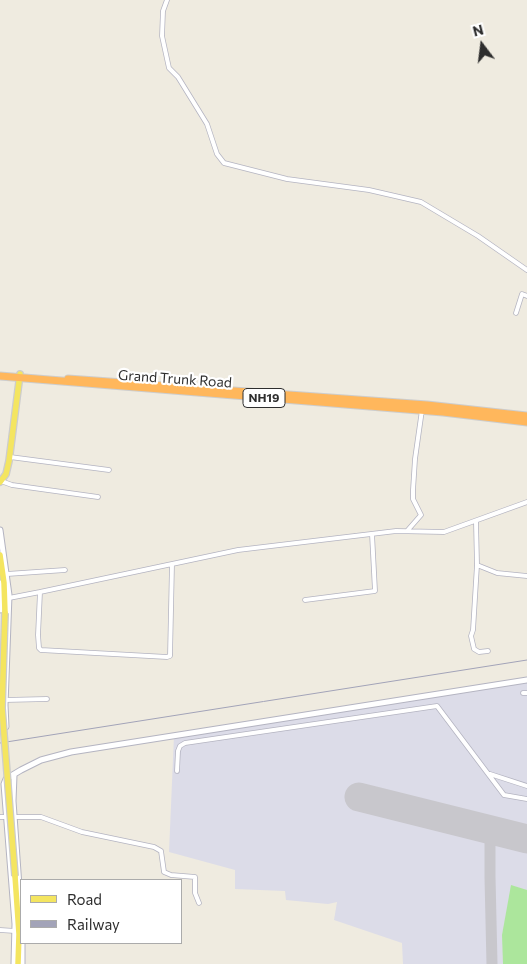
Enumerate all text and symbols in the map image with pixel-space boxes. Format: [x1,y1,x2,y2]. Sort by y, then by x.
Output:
north arrow [457,20,507,70]
text: N [471,20,485,40]
street label: Grand Trunk Road [118,367,232,391]
road number: NH19 [243,388,285,408]
legend [20,879,182,944]
text: Road [67,890,102,908]
text: Railway [67,915,120,933]

